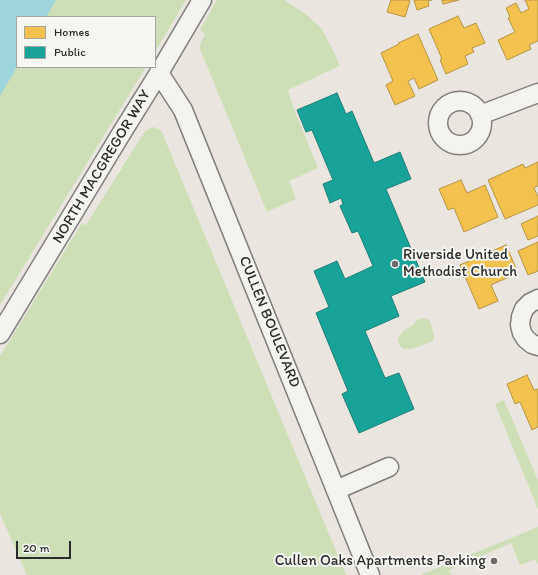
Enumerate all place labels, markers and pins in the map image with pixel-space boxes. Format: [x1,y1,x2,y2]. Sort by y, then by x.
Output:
place label: Riverside United Methodist Church [403,246,517,281]
marker: Riverside United Methodist Church [390,259,400,269]
place label: Cullen Oaks Apartments Parking [275,552,486,570]
marker: Cullen Oaks Apartments Parking [489,556,499,566]

